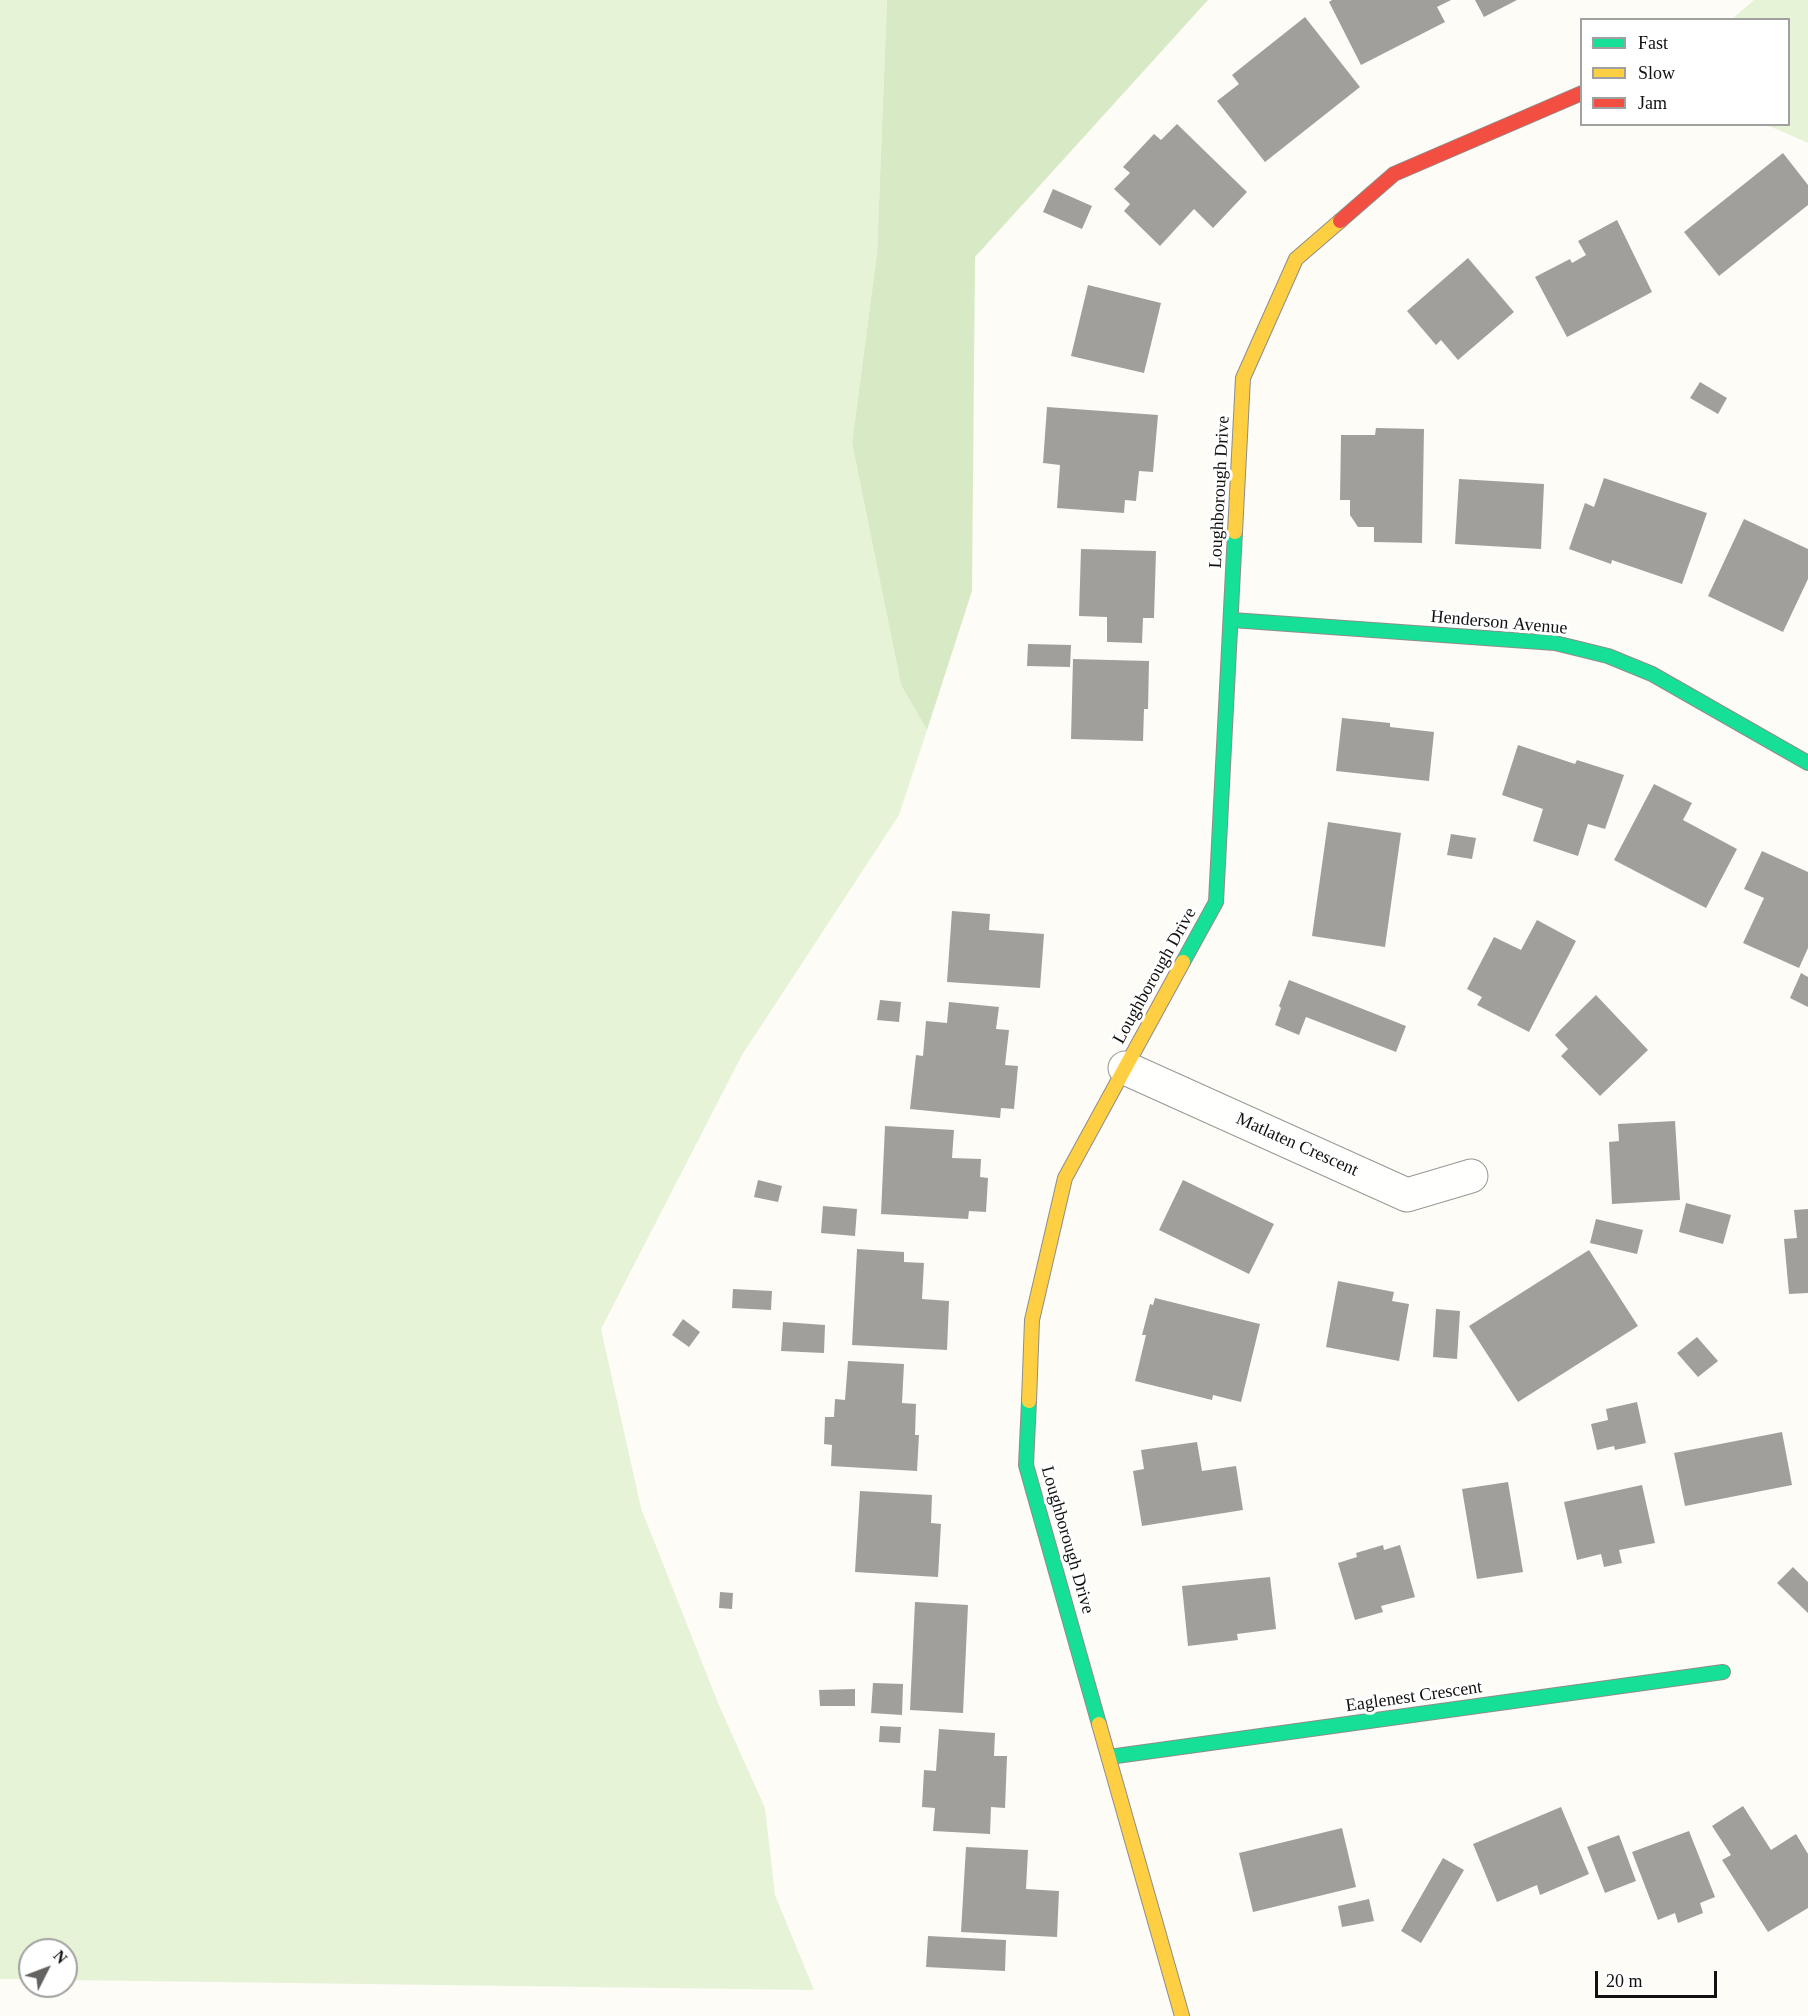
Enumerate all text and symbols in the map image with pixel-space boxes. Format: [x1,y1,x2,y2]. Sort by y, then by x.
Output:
legend [1580,18,1790,126]
text: Fast [1638,33,1668,53]
text: Slow [1638,63,1675,83]
text: Jam [1638,93,1667,113]
street label: Loughborough Drive [1205,415,1235,569]
street label: Henderson Avenue [1430,606,1568,640]
street label: Loughborough Drive [1109,904,1201,1048]
street label: Matlaten Crescent [1233,1108,1361,1182]
street label: Loughborough Drive [1036,1464,1098,1616]
street label: Eaglenest Crescent [1344,1677,1484,1717]
north arrow [18,1938,78,1998]
text: N [50,1947,70,1967]
scale bar [1598,1959,1720,1997]
text: 20 m [1606,1971,1643,1991]

